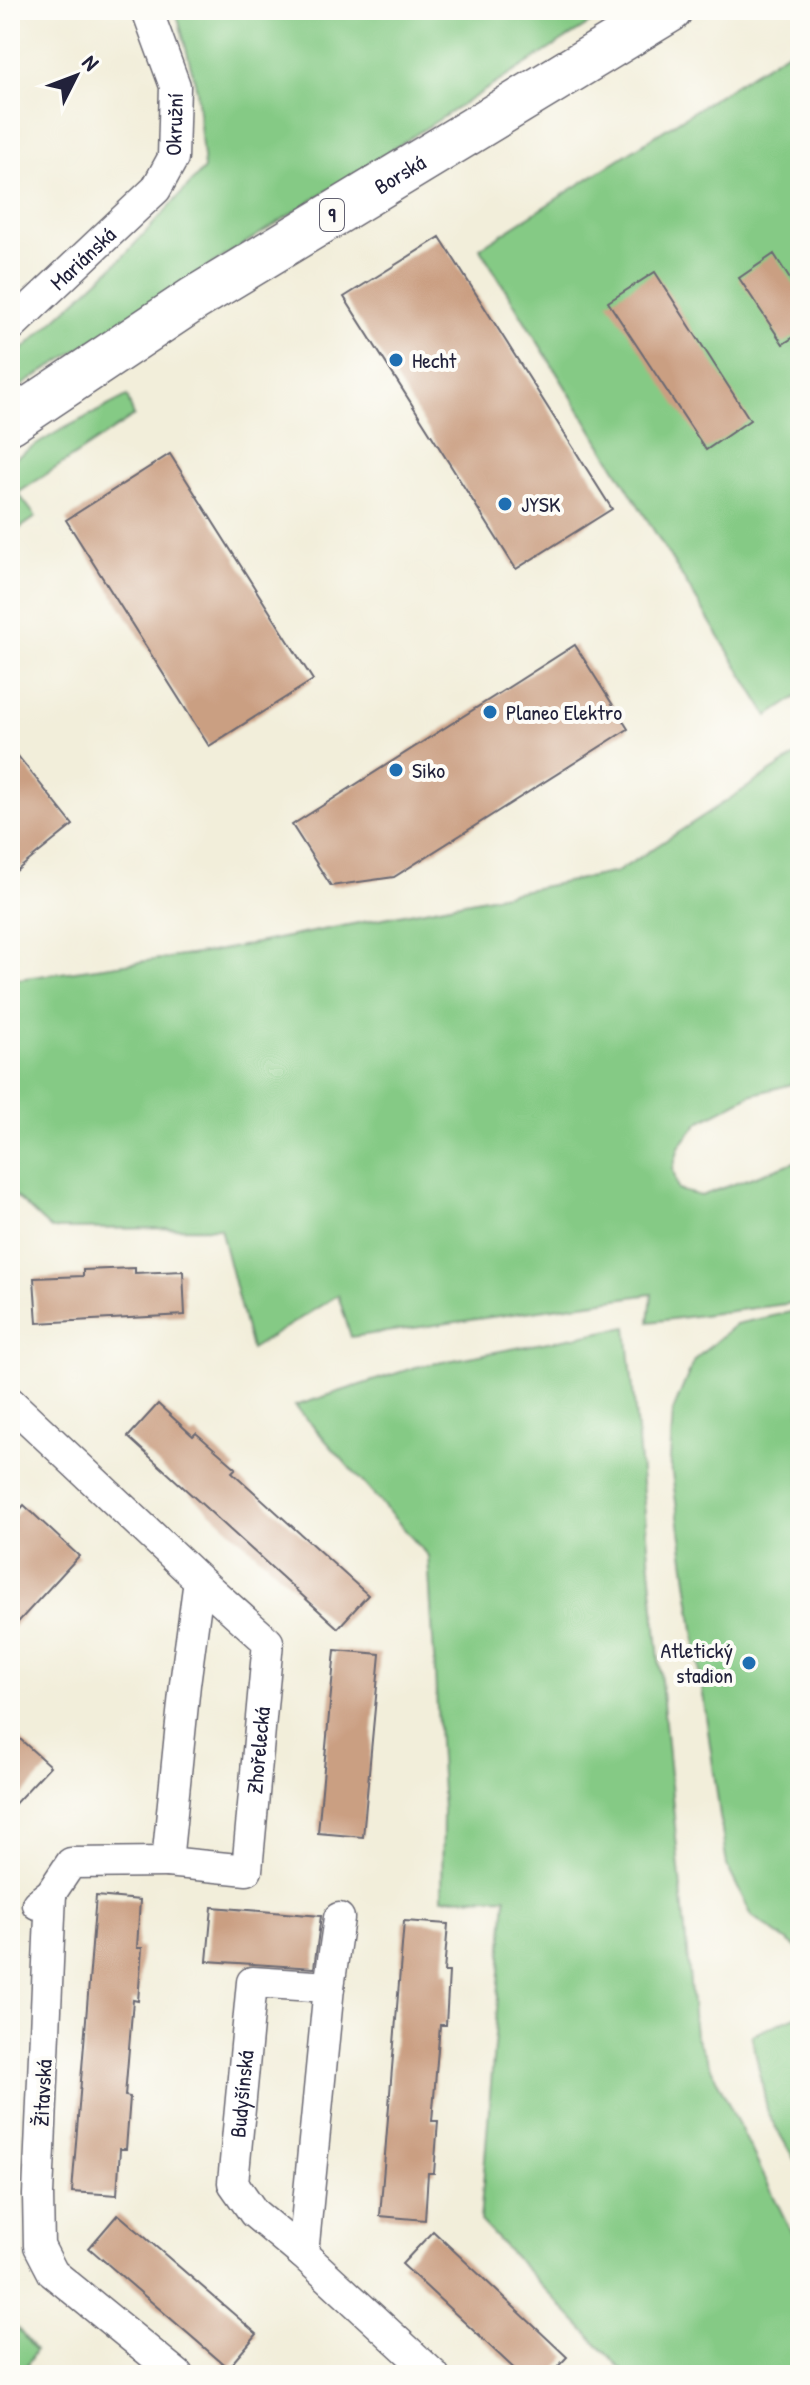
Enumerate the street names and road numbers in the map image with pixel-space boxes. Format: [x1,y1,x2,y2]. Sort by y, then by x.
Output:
street label: Okružní [158,92,190,156]
street label: Borská [369,147,431,201]
road number: 9 [320,199,344,231]
street label: Mariánská [43,220,122,297]
street label: Zhořelecká [239,1705,277,1795]
street label: Budyšínská [222,2049,261,2139]
street label: Žitavská [25,2058,59,2127]

